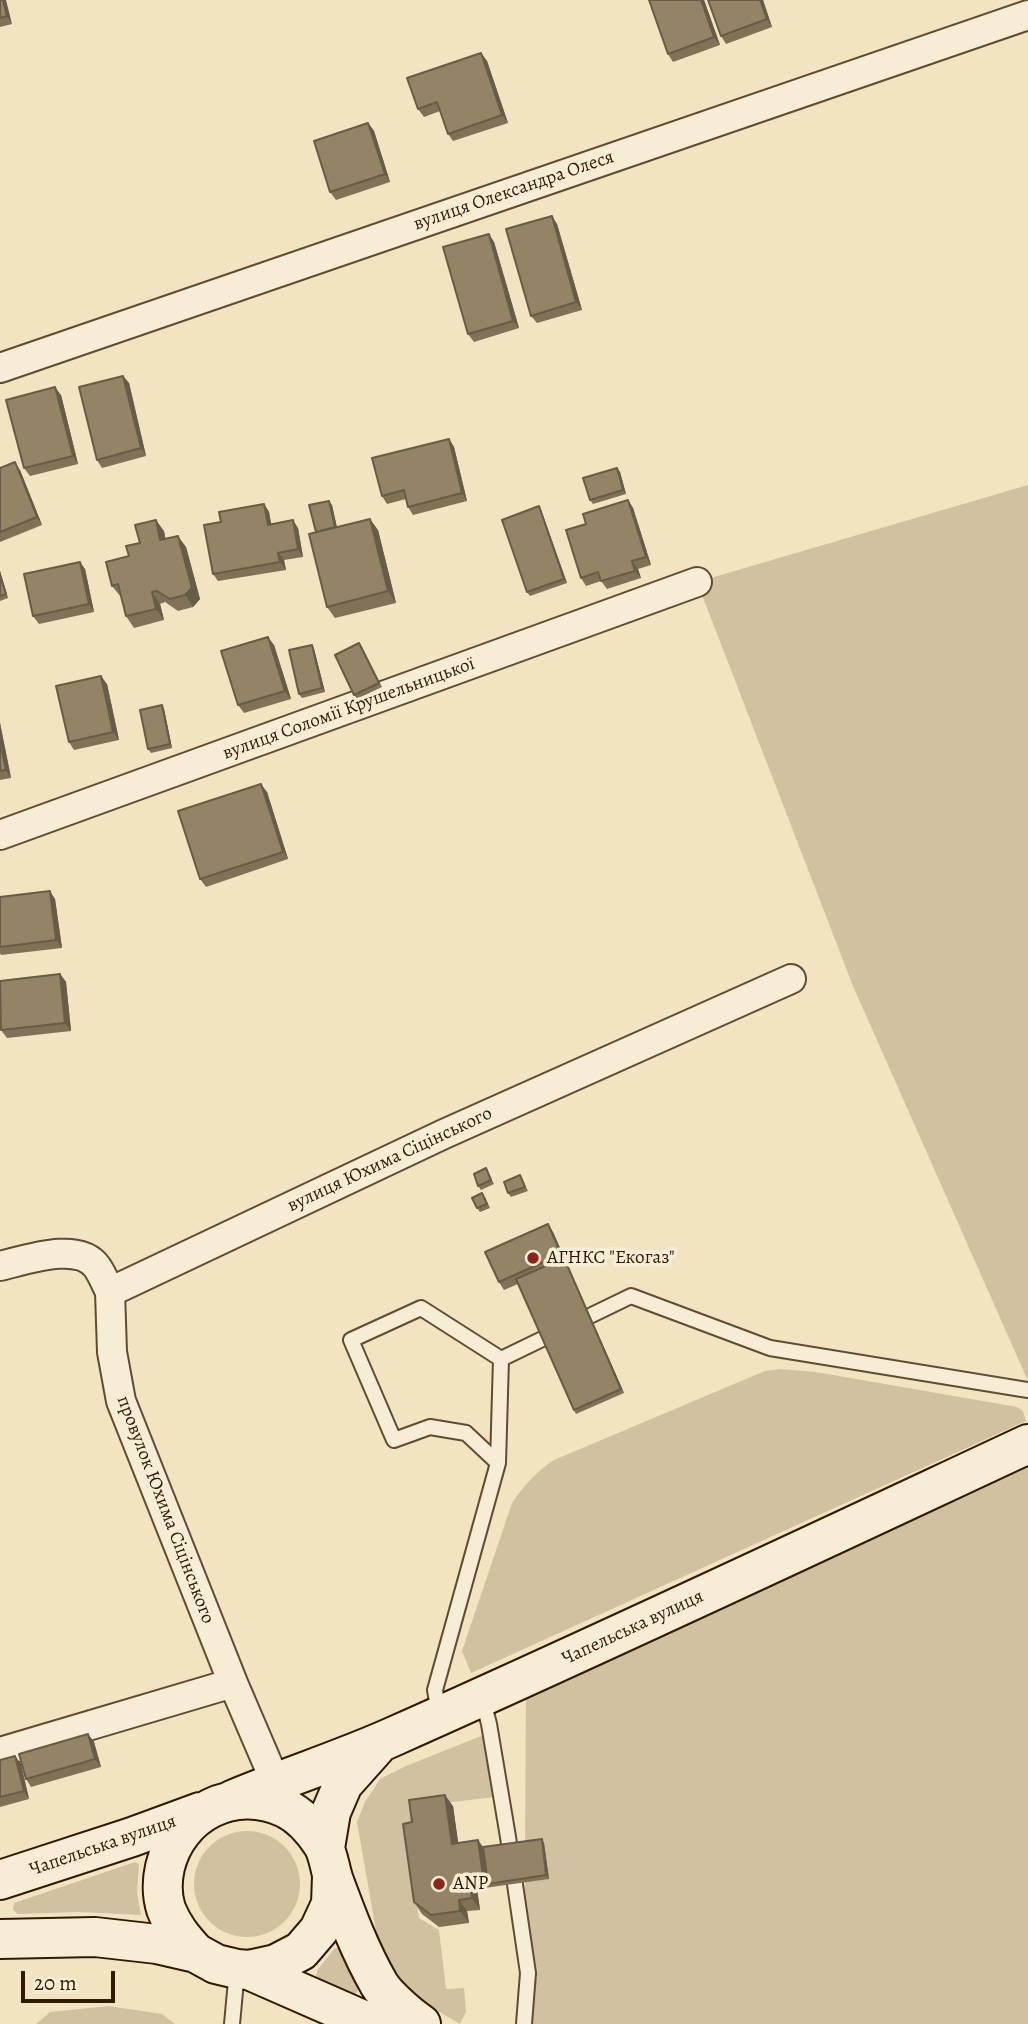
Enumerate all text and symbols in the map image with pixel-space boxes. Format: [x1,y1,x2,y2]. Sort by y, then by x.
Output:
street label: вулиця Олександра Олеся [411,146,617,236]
street label: вулиця Соломії Крушельницької [220,653,478,765]
street label: вулиця Юхима Сіцінського [284,1102,496,1218]
place label: АГНКС "Екогаз" [547,1247,675,1269]
marker: АГНКС "Екогаз" [525,1250,541,1266]
street label: провулок Юхима Сіцінського [111,1393,219,1627]
street label: Чапельська вулиця [559,1585,707,1671]
street label: Чапельська вулиця [27,1810,179,1882]
place label: ANP [453,1873,488,1895]
marker: ANP [431,1876,447,1892]
scale bar [24,1958,119,2002]
text: 20 m [34,1969,77,1997]

